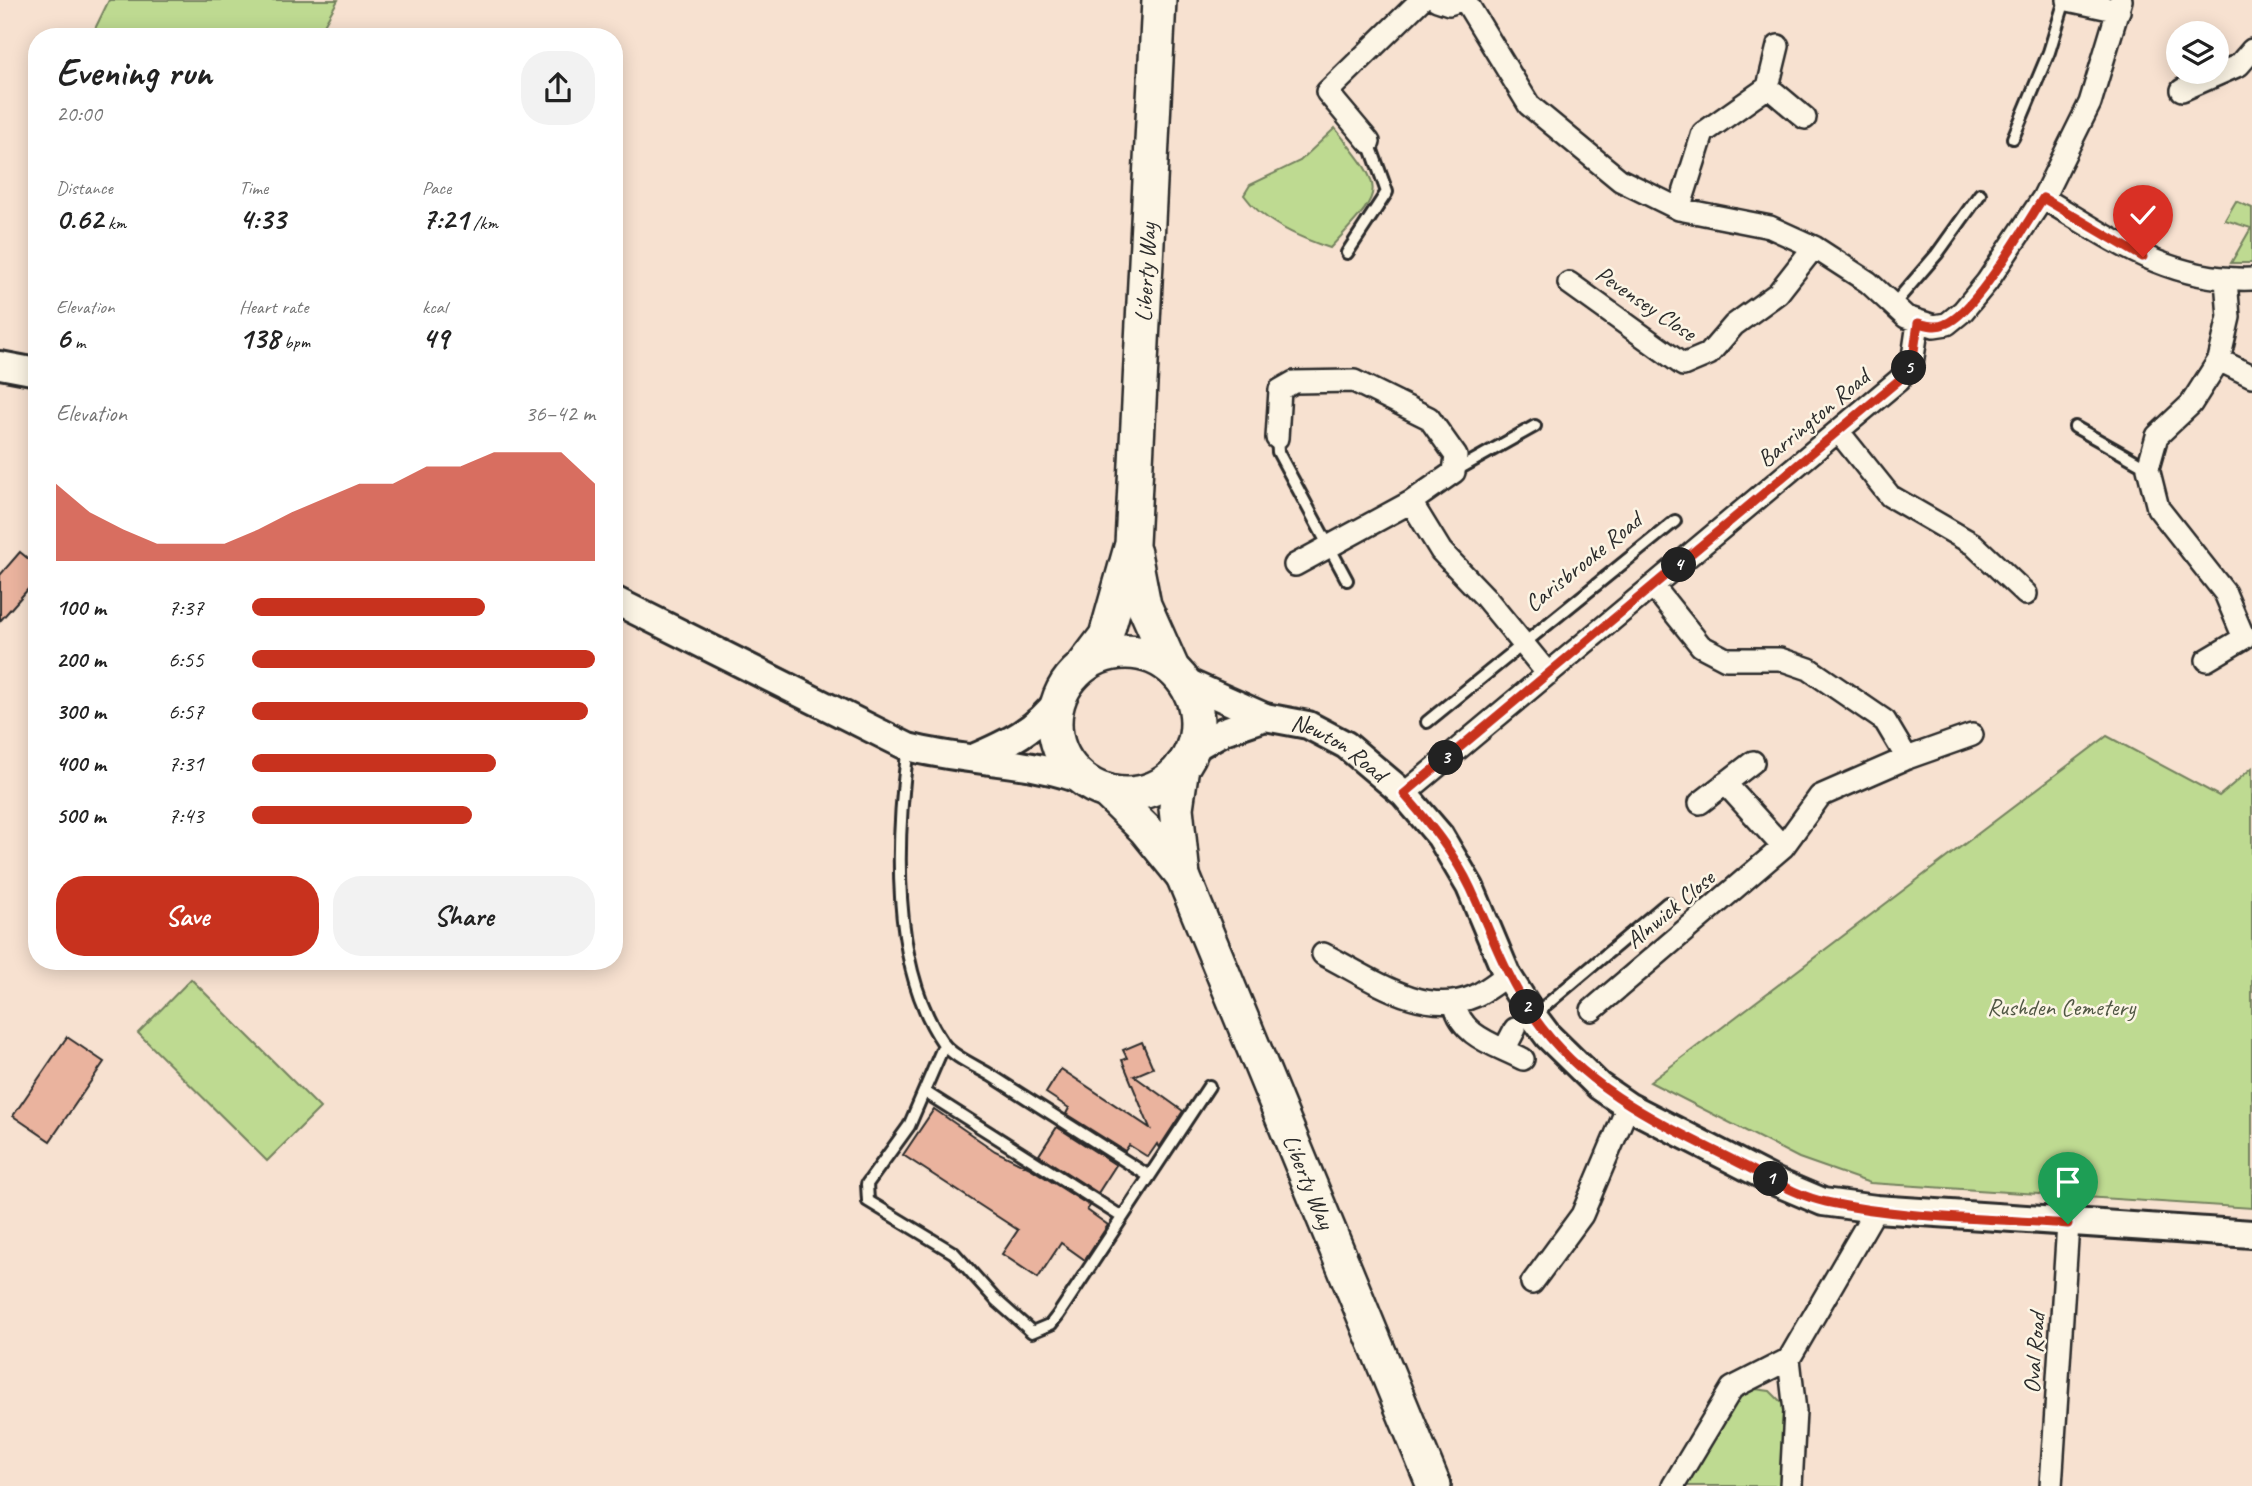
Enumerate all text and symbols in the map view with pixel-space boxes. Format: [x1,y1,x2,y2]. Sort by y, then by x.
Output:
map controls [2166,21,2229,84]
button: layers [2166,21,2229,84]
text: Evening run [56,49,212,96]
button: share [521,51,595,125]
text: 20:00 [56,99,102,128]
text: Distance [56,176,113,200]
text: Time [239,176,268,200]
text: Pace [422,176,451,200]
pin [2113,185,2173,257]
icon: check [2124,196,2162,234]
text: 0.62 [56,200,103,238]
text: 4:33 [239,200,285,238]
text: 7:21 [422,200,468,238]
text: km [103,211,126,235]
text: /km [468,211,498,235]
street label: Liberty Way [1128,220,1163,323]
street label: Pevensey Close [1590,258,1704,349]
text: Elevation [56,295,114,319]
text: Heart rate [239,295,308,319]
text: kcal [422,295,447,319]
text: 6 [56,319,70,357]
text: 138 [239,319,280,357]
text: 49 [422,319,449,357]
text: m [70,330,85,354]
text: bpm [280,330,310,354]
pin: 5 [1892,350,1926,386]
text: 5 [1904,355,1913,379]
street label: Barrington Road [1751,360,1878,474]
text: Elevation [56,399,127,428]
text: 36–42 m [525,399,595,428]
street label: Carisbrooke Road [1518,503,1651,619]
pin: 4 [1662,548,1696,582]
text: 4 [1674,552,1683,576]
text: 100 m [56,593,106,622]
text: 7:37 [168,593,204,622]
text: 200 m [56,645,106,674]
text: 6:55 [168,645,204,674]
text: 300 m [56,697,106,726]
text: 6:57 [168,697,204,726]
street label: Newton Road [1289,707,1396,790]
pin: 3 [1428,740,1464,776]
text: 3 [1441,745,1450,769]
text: 400 m [56,749,106,778]
text: 7:31 [168,749,204,778]
text: 500 m [56,801,105,830]
text: 7:43 [168,801,204,830]
street label: Alnwick Close [1619,862,1722,955]
button: Save [56,876,319,956]
button: Share [333,876,595,956]
pin: 2 [1510,990,1544,1024]
park label: Rushden Cemetery [1987,992,2137,1022]
text: 2 [1522,994,1531,1018]
street label: Liberty Way [1276,1130,1342,1235]
pin [2038,1152,2098,1224]
pin: 1 [1754,1162,1788,1196]
icon: arrive [2049,1163,2087,1201]
text: 1 [1766,1166,1775,1190]
street label: Oval Road [2016,1308,2052,1394]

